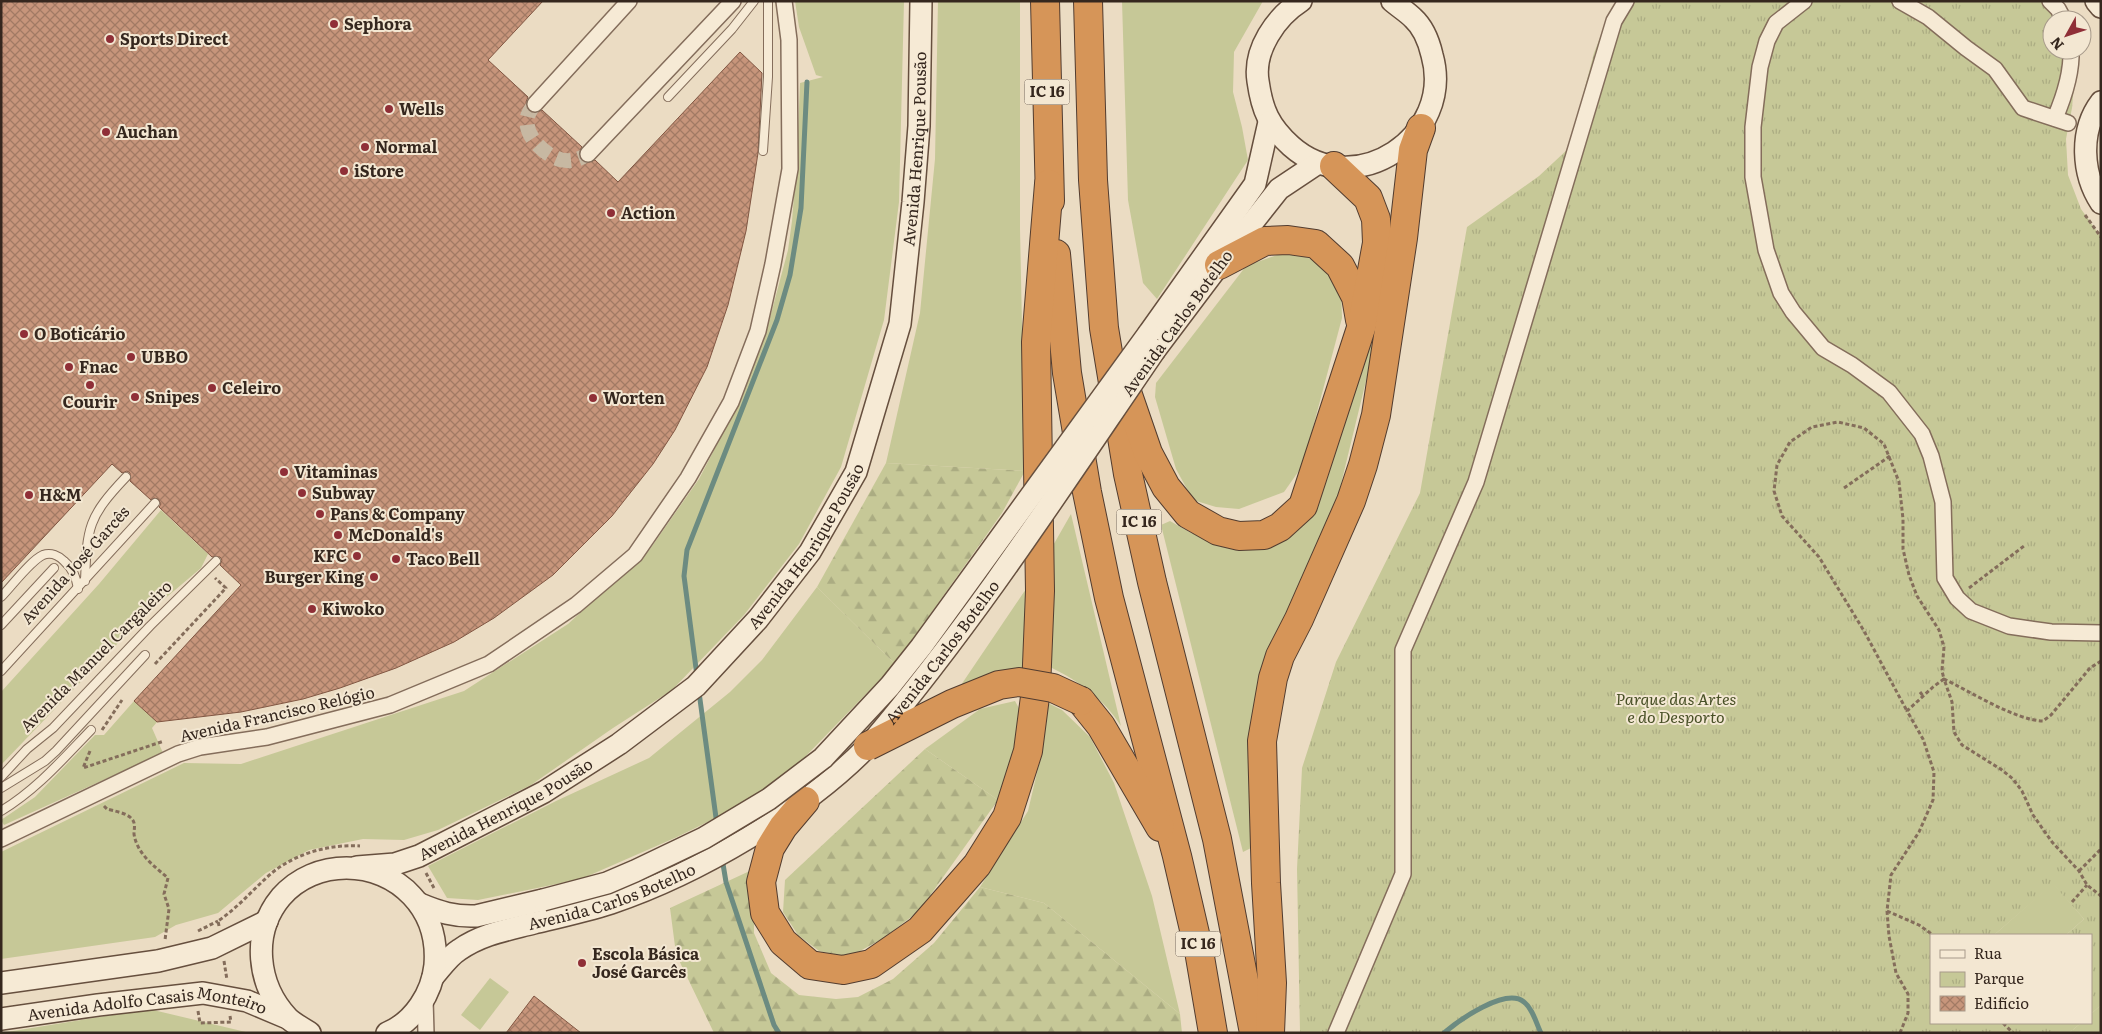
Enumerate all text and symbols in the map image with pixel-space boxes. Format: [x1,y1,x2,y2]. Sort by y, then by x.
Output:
north arrow [2042,10,2092,60]
place label: Sephora [344,11,413,35]
marker: Sephora [328,18,340,30]
place label: Sports Direct [120,26,228,50]
marker: Sports Direct [104,33,116,45]
text: N [2045,33,2068,55]
street label: Avenida Henrique Pousão [895,51,931,247]
road number: IC 16 [1024,80,1070,104]
place label: Wells [399,96,444,120]
marker: Wells [383,103,395,115]
place label: Auchan [116,119,178,143]
marker: Auchan [100,126,112,138]
place label: Normal [375,134,438,158]
marker: Normal [359,141,371,153]
place label: iStore [354,158,404,182]
marker: iStore [338,165,350,177]
place label: Action [621,200,676,224]
marker: Action [605,207,617,219]
street label: Avenida Carlos Botelho [1115,244,1238,401]
place label: O Boticário [34,321,126,345]
marker: O Boticário [18,328,30,340]
place label: UBBO [141,344,188,368]
marker: UBBO [125,351,137,363]
place label: Fnac [79,354,118,378]
marker: Fnac [63,361,75,373]
place label: Celeiro [222,375,281,399]
marker: Courir [84,379,96,391]
marker: Celeiro [206,382,218,394]
place label: Snipes [145,384,199,408]
place label: Worten [603,385,665,409]
place label: Courir [62,389,118,413]
marker: Snipes [129,391,141,403]
marker: Worten [587,392,599,404]
place label: Vitaminas [294,459,378,483]
street label: Avenida Henrique Pousão [742,461,869,634]
marker: Vitaminas [278,466,290,478]
place label: Subway [312,480,375,504]
place label: H&M [39,482,82,506]
marker: Subway [296,487,308,499]
marker: H&M [23,489,35,501]
street label: Avenida José Garcês [14,500,134,629]
place label: Pans & Company [330,501,465,525]
marker: Pans & Company [314,508,326,520]
road number: IC 16 [1116,510,1162,534]
place label: McDonald's [348,522,443,546]
marker: McDonald's [332,529,344,541]
place label: KFC [313,543,347,567]
place label: Taco Bell [406,546,480,570]
marker: KFC [351,550,363,562]
marker: Taco Bell [390,553,402,565]
place label: Burger King [264,564,364,588]
marker: Burger King [368,571,380,583]
street label: Avenida Manuel Cargaleiro [14,574,177,737]
street label: Avenida Carlos Botelho [879,575,1004,729]
place label: Kiwoko [322,596,384,620]
marker: Kiwoko [306,603,318,615]
street label: Avenida Francisco Relógio [177,679,377,747]
park label: Parque das Artes e do Desporto [1616,686,1736,728]
street label: Avenida Henrique Pousão [414,751,597,865]
street label: Avenida Carlos Botelho [525,856,699,935]
road number: IC 16 [1176,932,1220,956]
legend [1930,934,2092,1024]
place label: Escola Básica José Garcês [592,941,700,983]
text: Rua [1974,941,2003,964]
marker: Escola Básica José Garcês [576,957,588,969]
text: Parque [1974,966,2024,989]
street label: Avenida Adolfo Casais Monteiro [26,979,271,1026]
text: Edifício [1974,991,2029,1014]

